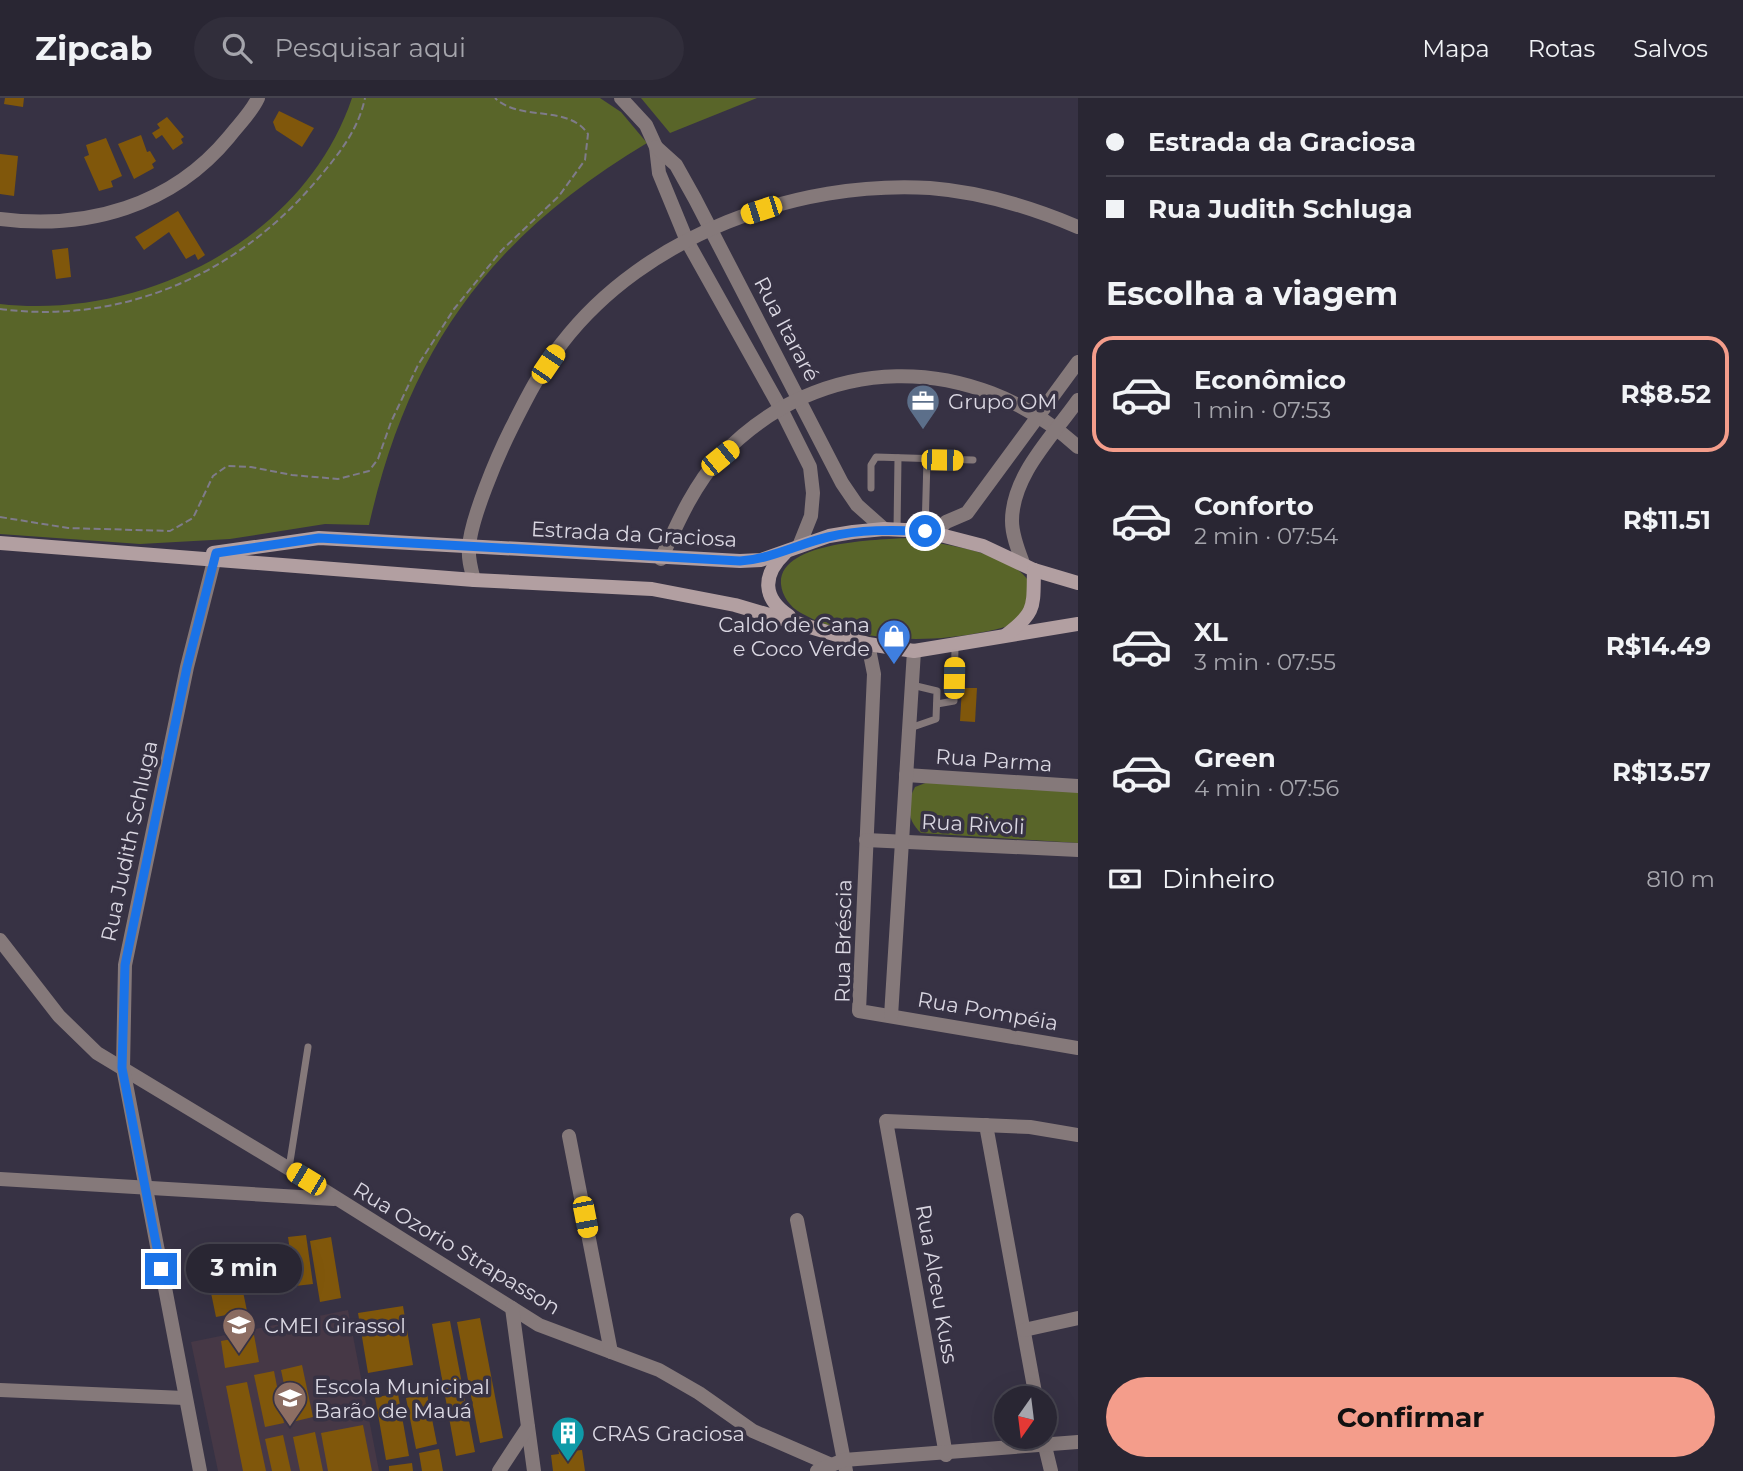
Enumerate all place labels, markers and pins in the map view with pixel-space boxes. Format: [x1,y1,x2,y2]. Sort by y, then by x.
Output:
office icon: Grupo OM [904,382,942,431]
place label: Grupo OM [948,389,1057,414]
place label: Caldo de Cana e Coco Verde [718,612,870,661]
shop icon: Caldo de Cana e Coco Verde [875,617,913,666]
school or university icon: CMEI Girassol [220,1306,258,1355]
place label: CMEI Girassol [264,1313,406,1338]
place label: Escola Municipal Barão de Mauá [314,1374,490,1423]
school or university icon: Escola Municipal Barão de Mauá [271,1379,309,1428]
building icon: CRAS Graciosa [549,1414,587,1463]
place label: CRAS Graciosa [592,1421,745,1446]

